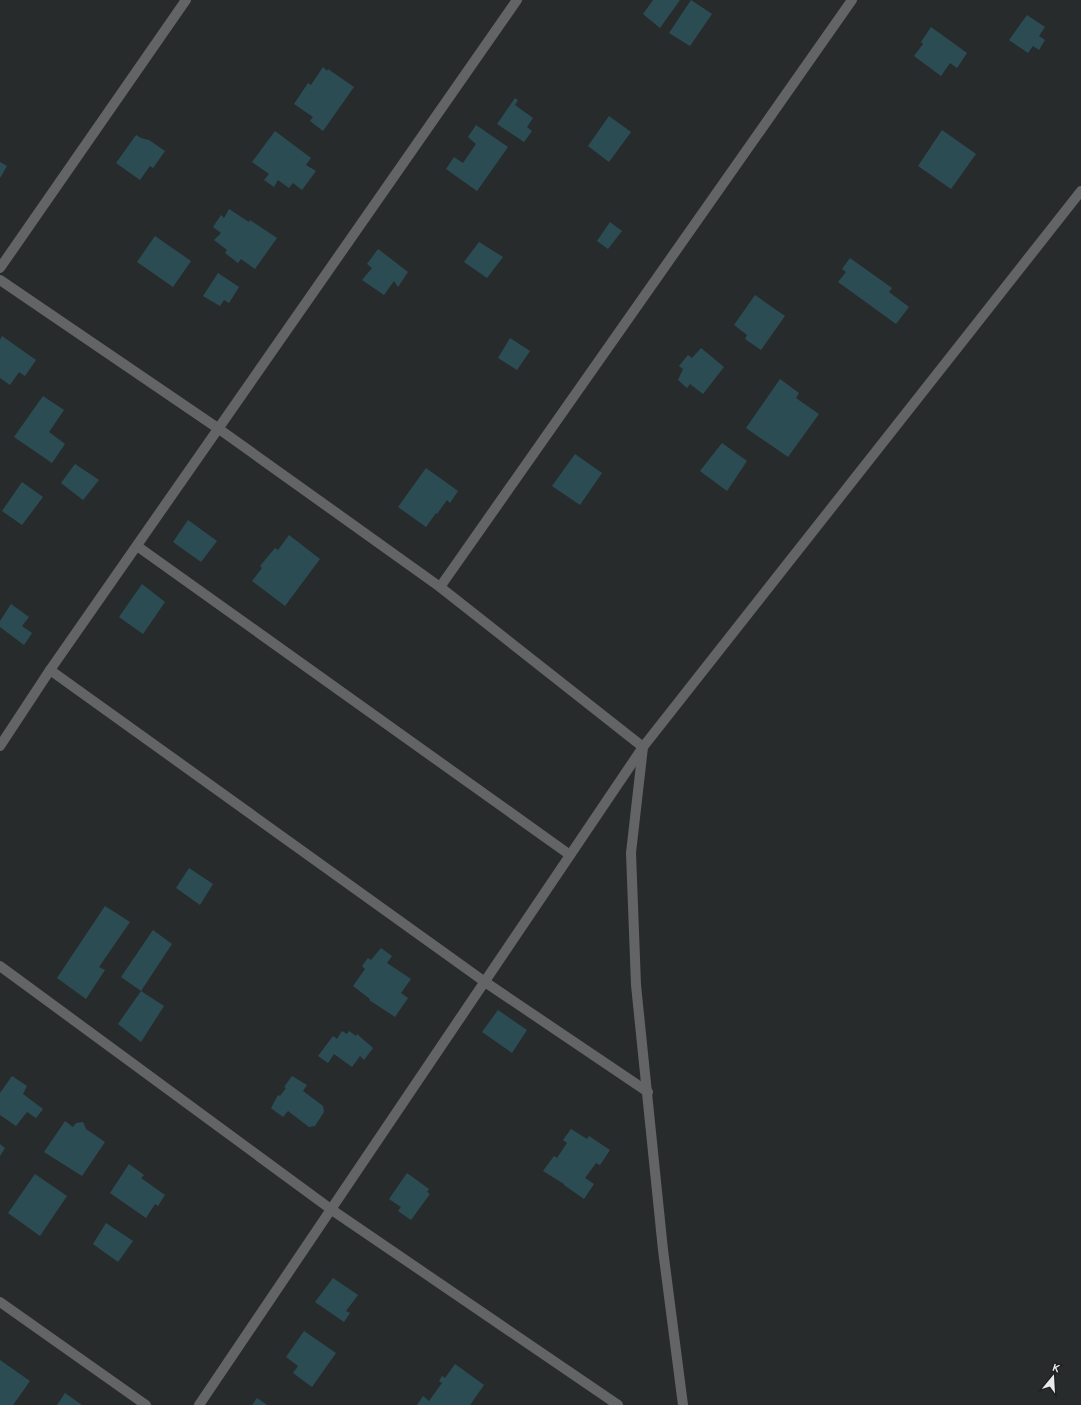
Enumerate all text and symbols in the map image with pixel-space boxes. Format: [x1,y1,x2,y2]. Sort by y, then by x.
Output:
north arrow [1033,1357,1073,1397]
text: K [1051,1361,1062,1376]

